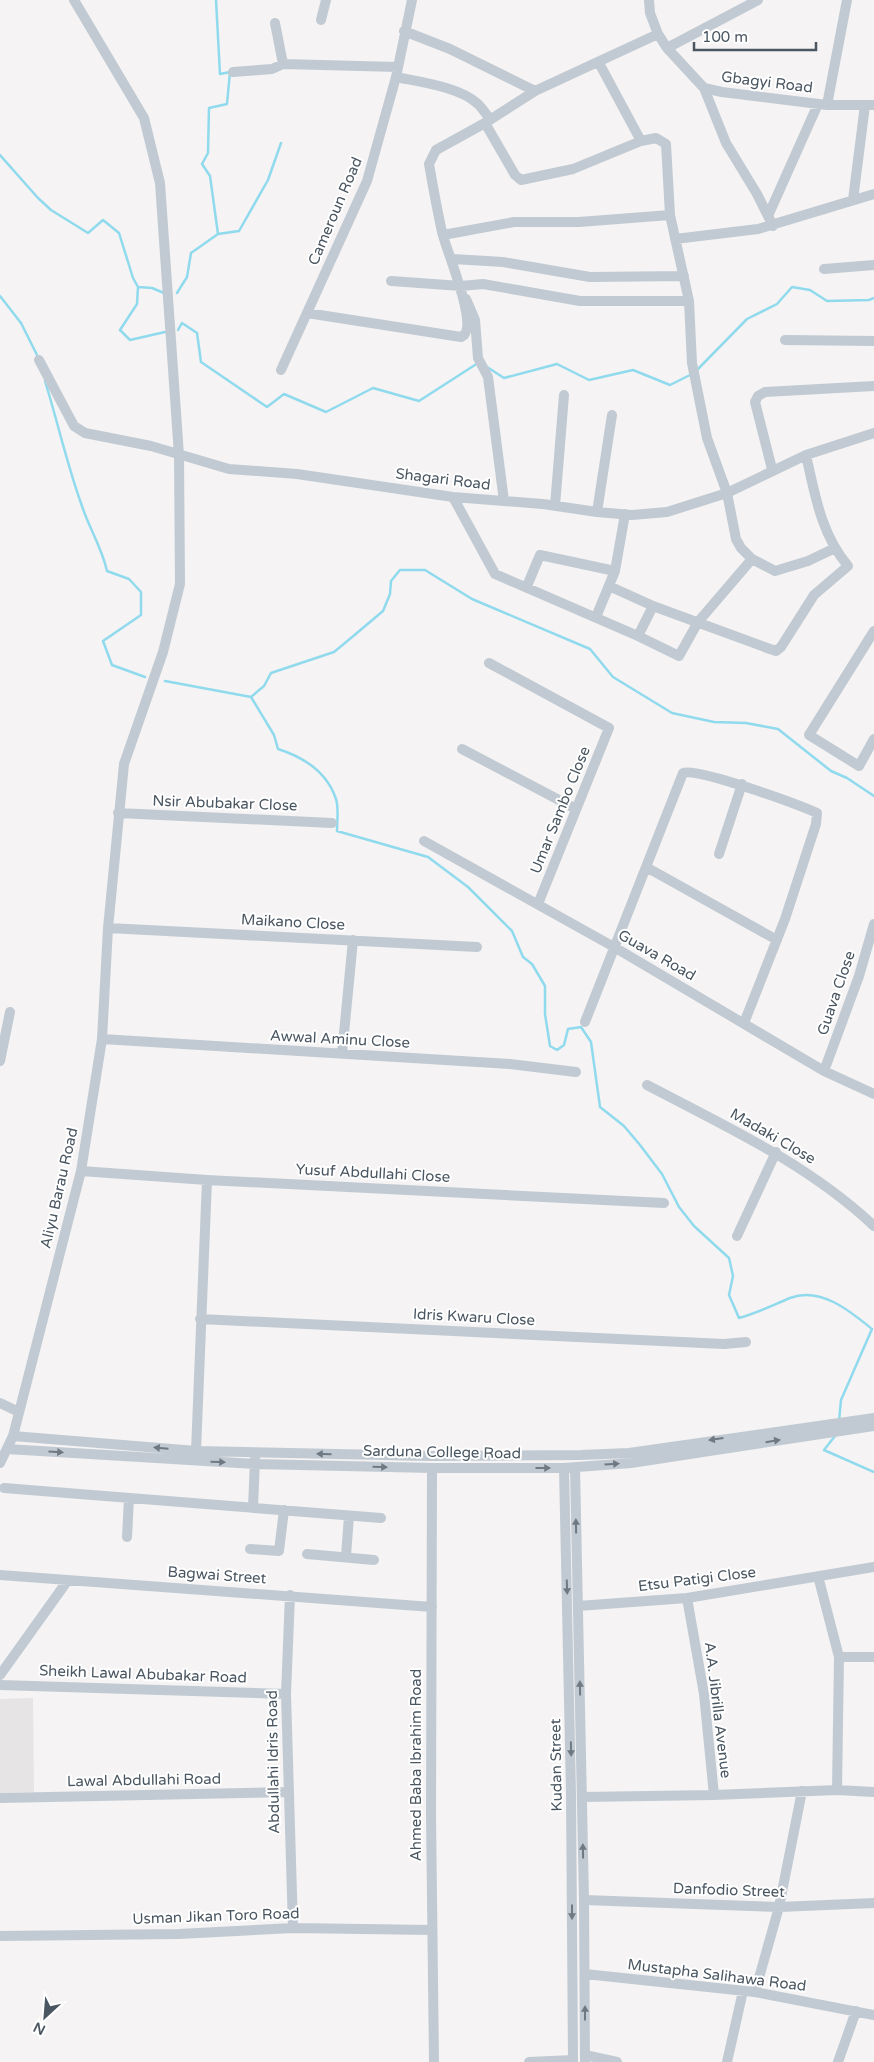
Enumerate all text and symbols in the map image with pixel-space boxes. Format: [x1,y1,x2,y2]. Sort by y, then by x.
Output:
scale bar [694,20,816,52]
text: 100 m [702,28,748,46]
street label: Gbagyi Road [720,67,814,97]
street label: Cameroun Road [304,154,366,268]
street label: Shagari Road [394,464,492,494]
street label: Umar Sambo Close [526,744,594,876]
street label: Nsir Abubakar Close [152,791,298,815]
street label: Maikano Close [240,910,346,934]
street label: Guava Road [615,926,699,984]
street label: Guava Close [813,948,859,1038]
street label: Awwal Aminu Close [270,1026,410,1052]
street label: Madaki Close [727,1104,819,1168]
street label: Aliyu Barau Road [36,1126,82,1250]
street label: Yusuf Abdullahi Close [295,1160,451,1186]
street label: Idris Kwaru Close [413,1305,535,1329]
one-way arrow [708,1436,724,1444]
one-way arrow [766,1437,782,1445]
street label: Sarduna College Road [363,1442,521,1462]
one-way arrow [153,1444,169,1452]
one-way arrow [48,1448,64,1456]
one-way arrow [316,1450,332,1458]
one-way arrow [210,1459,226,1467]
one-way arrow [605,1460,621,1468]
one-way arrow [372,1463,388,1471]
one-way arrow [535,1464,551,1472]
one-way arrow [572,1518,580,1534]
street label: Bagwai Street [167,1563,267,1587]
street label: Etsu Patigi Close [637,1563,757,1595]
one-way arrow [563,1579,571,1595]
street label: A.A. Jibrilla Avenue [701,1641,735,1779]
street label: Sheikh Lawal Abubakar Road [39,1661,247,1687]
street label: Ahmed Baba Ibrahim Road [407,1669,425,1861]
one-way arrow [576,1680,584,1696]
street label: Abdullahi Idris Road [263,1690,283,1834]
street label: Kudan Street [546,1718,566,1812]
one-way arrow [567,1741,575,1757]
street label: Lawal Abdullahi Road [67,1770,221,1790]
one-way arrow [579,1843,587,1859]
street label: Danfodio Street [673,1879,786,1901]
street label: Usman Jikan Toro Road [132,1904,300,1928]
one-way arrow [568,1904,576,1920]
street label: Mustapha Salihawa Road [627,1955,807,1995]
north arrow [20,1992,70,2042]
one-way arrow [581,2005,589,2021]
text: N [31,2018,48,2038]

